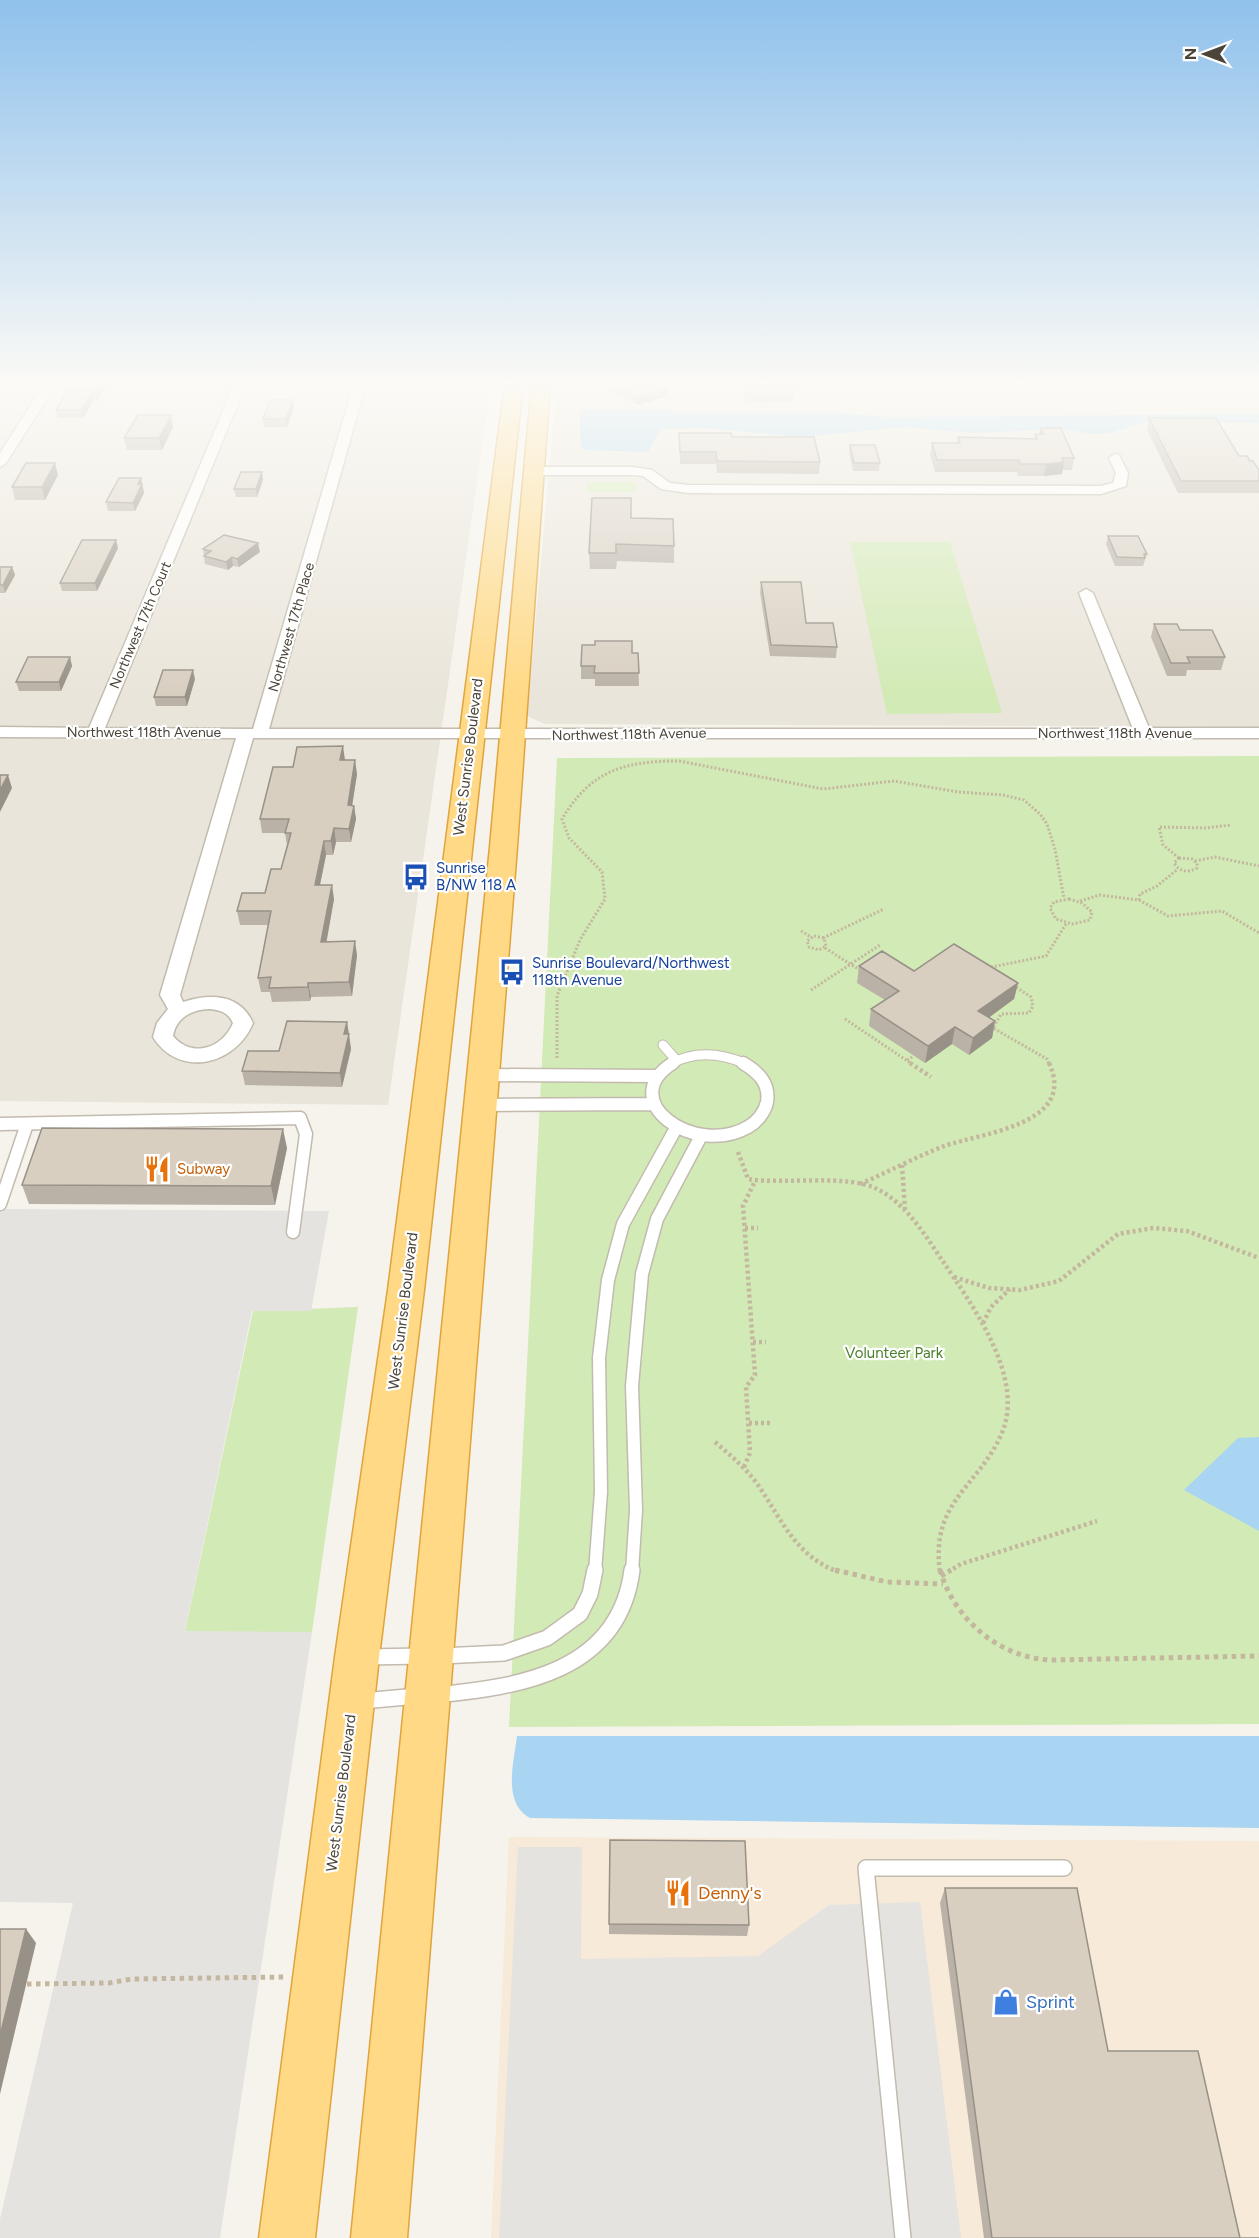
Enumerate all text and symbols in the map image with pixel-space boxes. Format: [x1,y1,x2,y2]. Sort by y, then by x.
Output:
north arrow [1175,24,1235,84]
text: N [1181,48,1200,60]
street label: Northwest 17th Court [106,559,175,691]
street label: Northwest 17th Place [265,560,318,694]
street label: West Sunrise Boulevard [449,677,487,837]
street label: Northwest 118th Avenue [67,724,222,741]
street label: Northwest 118th Avenue [552,725,707,744]
street label: Northwest 118th Avenue [1038,725,1193,742]
place label: Sunrise B/NW 118 A [436,859,516,894]
bus stop icon: Sunrise B/NW 118 A [401,862,431,892]
place label: Sunrise Boulevard/Northwest 118th Avenue [532,954,730,989]
bus stop icon: Sunrise Boulevard/Northwest 118th Avenue [497,957,527,987]
restaurant icon: Subway [142,1154,172,1184]
place label: Subway [177,1160,230,1178]
street label: West Sunrise Boulevard [384,1231,422,1391]
park label: Volunteer Park [845,1344,944,1362]
street label: West Sunrise Boulevard [322,1713,360,1873]
restaurant icon: Denny's [663,1878,693,1908]
place label: Denny's [698,1882,762,1904]
shop icon: Sprint [991,1987,1021,2017]
place label: Sprint [1026,1991,1075,2013]

